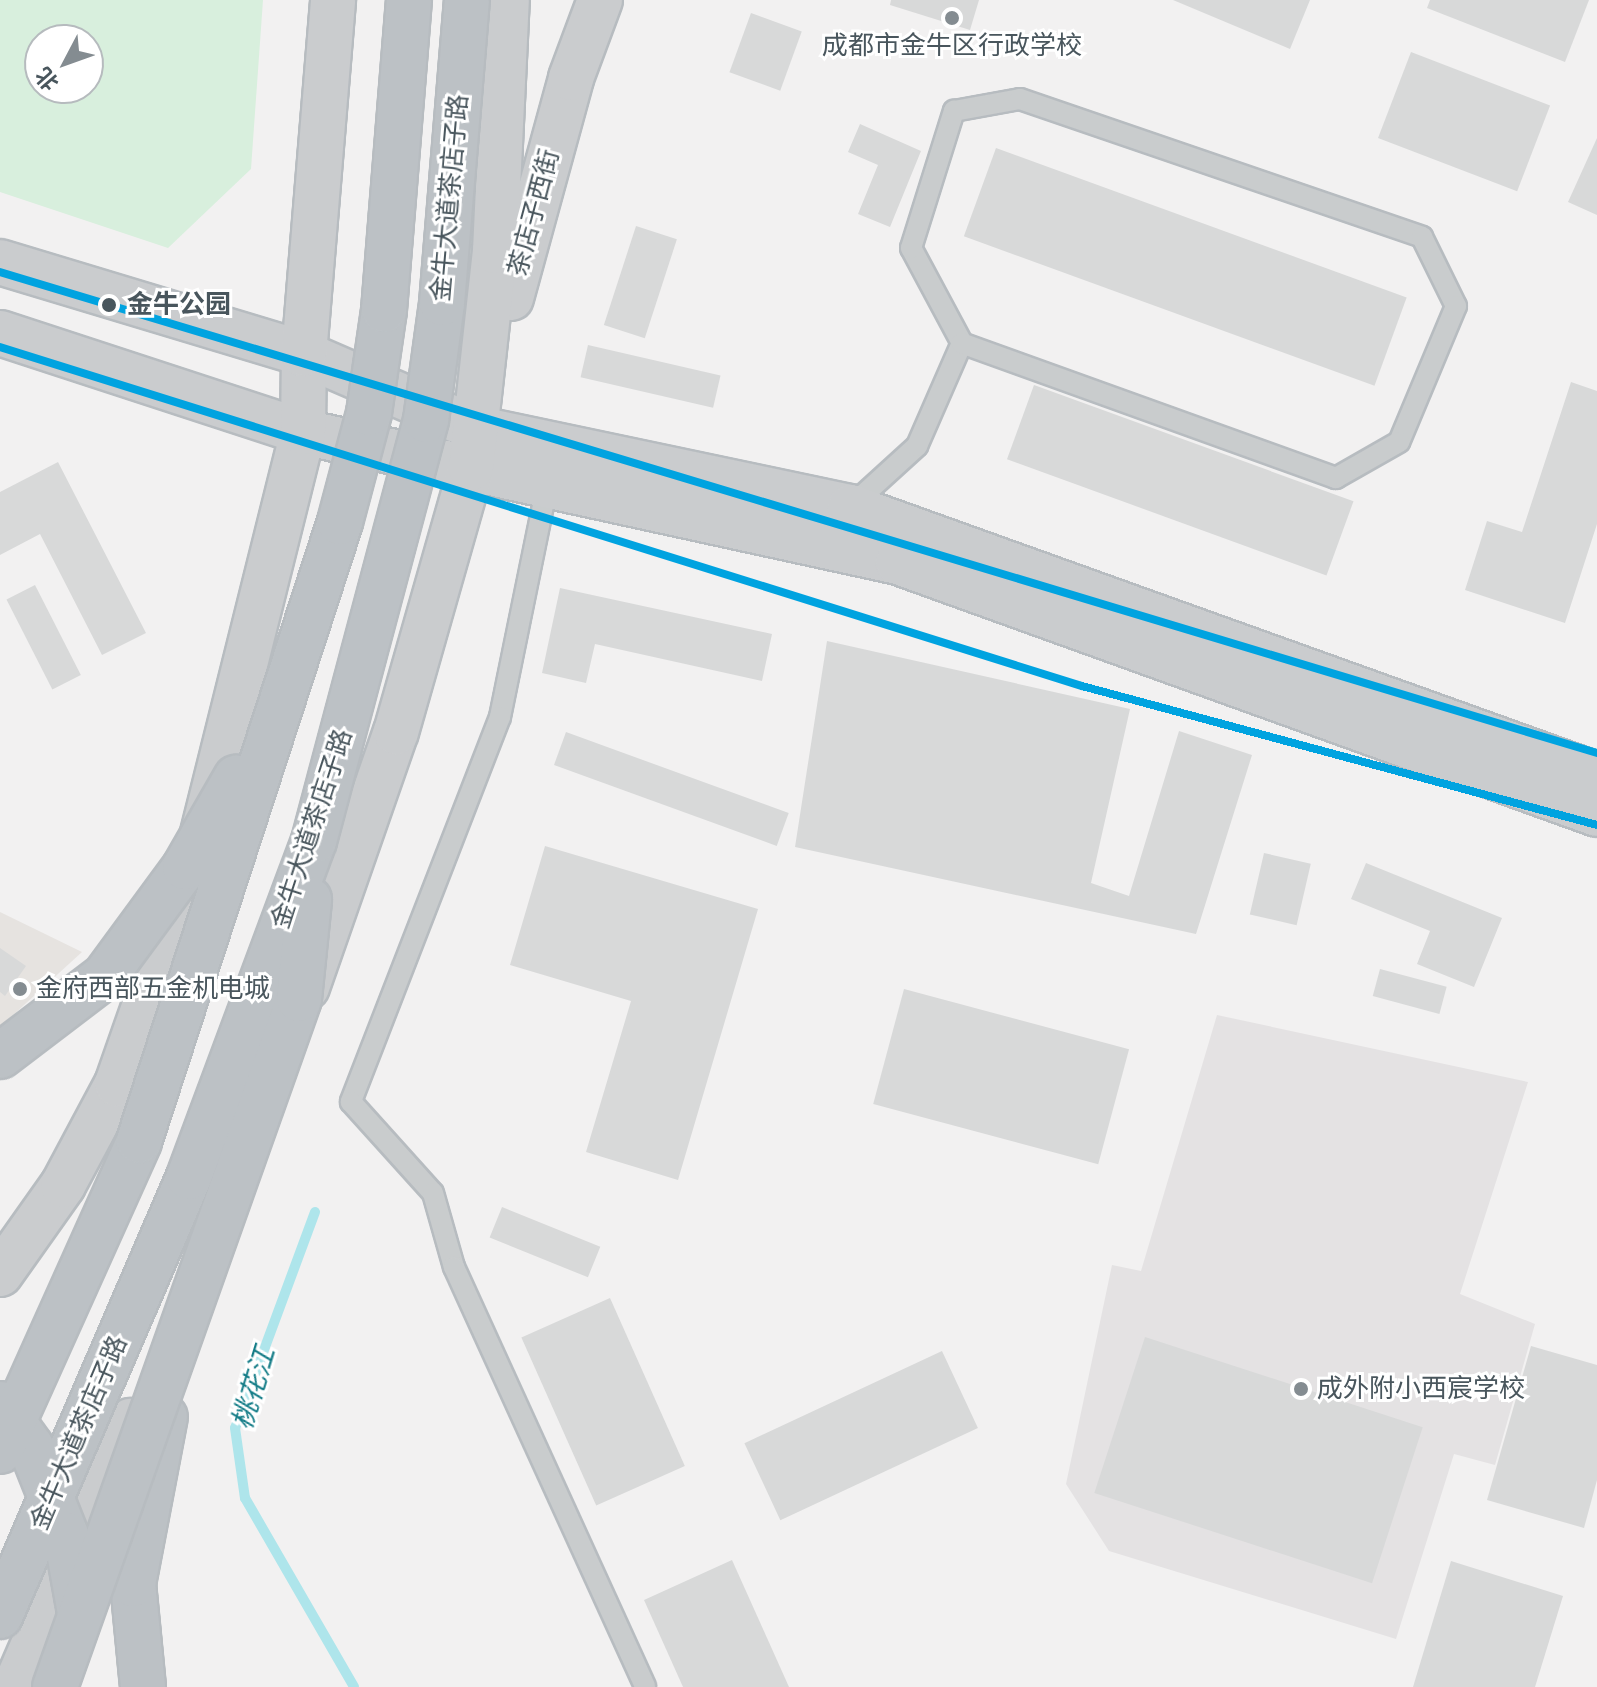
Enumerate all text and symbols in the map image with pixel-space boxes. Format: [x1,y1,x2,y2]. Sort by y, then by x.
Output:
marker: 成都市金牛区行政学校 [943,9,961,27]
north arrow [24,24,104,104]
place label: 成都市金牛区行政学校 [822,30,1082,62]
text: 北 [30,62,64,96]
street label: 金牛大道茶店子路 [425,93,475,303]
street label: 茶店子西街 [502,146,566,280]
place label: 金牛公园 [127,289,231,321]
marker: 金牛公园 [98,294,120,316]
street label: 金牛大道茶店子路 [265,725,359,933]
place label: 金府西部五金机电城 [36,973,270,1005]
marker: 金府西部五金机电城 [11,980,29,998]
street label: 金牛大道茶店子路 [24,1331,134,1535]
water label: 桃花江 [225,1343,281,1433]
place label: 成外附小西宸学校 [1317,1373,1525,1405]
marker: 成外附小西宸学校 [1292,1380,1310,1398]

